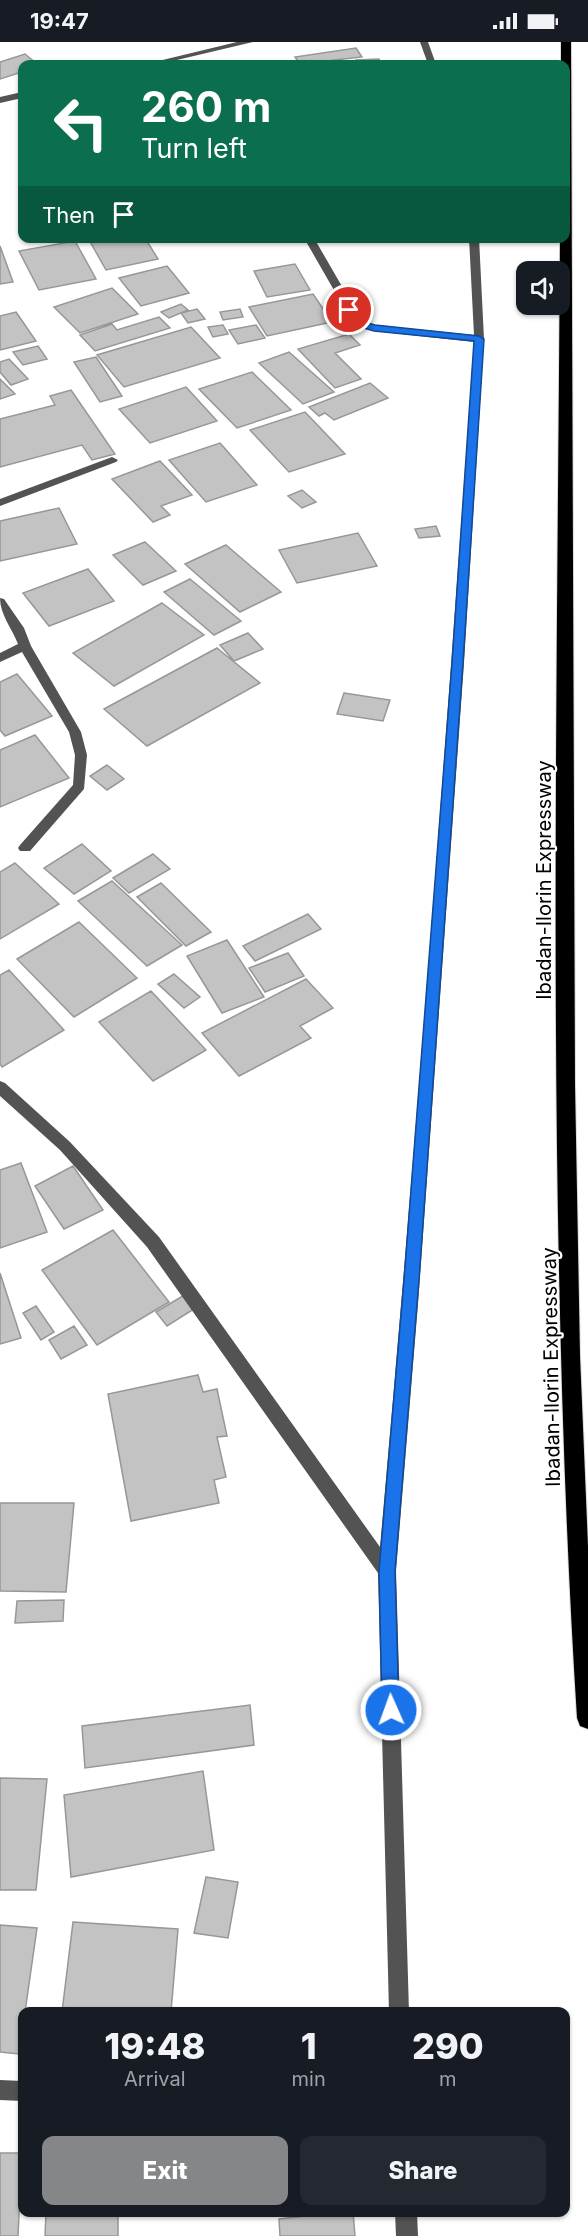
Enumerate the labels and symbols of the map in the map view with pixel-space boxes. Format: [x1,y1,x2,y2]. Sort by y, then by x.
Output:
pin [323,284,374,335]
street label: Ibadan-Ilorin Expressway [532,760,556,1000]
street label: Ibadan-Ilorin Expressway [537,1247,565,1487]
position arrow [359,1678,423,1742]

